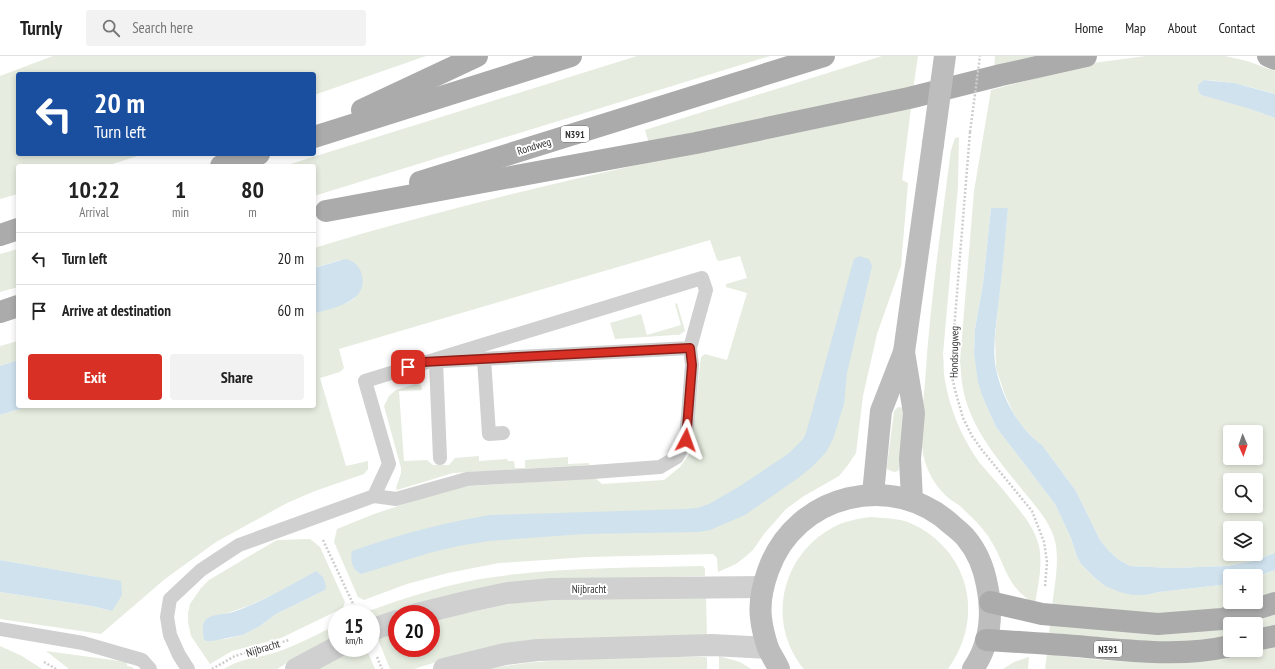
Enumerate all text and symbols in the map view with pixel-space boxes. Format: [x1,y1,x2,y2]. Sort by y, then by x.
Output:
search box [86,10,366,46]
text: Turnly [20,16,62,40]
icon: search [100,17,122,39]
text: Search here [132,18,193,37]
text: Home [1075,19,1103,37]
text: Map [1125,19,1146,37]
text: About [1168,19,1197,37]
text: Contact [1219,19,1255,37]
text: 20 m [94,84,145,121]
icon: left [28,88,80,140]
text: Turn left [94,120,146,143]
road number: N391 [561,126,589,142]
street label: Rondweg [515,134,553,158]
text: 10:22 [68,174,120,205]
text: 1 [175,174,186,205]
text: 80 [241,174,264,205]
text: Arrival [79,204,109,221]
text: min [172,204,189,221]
text: m [248,204,257,221]
icon: left [28,248,50,270]
text: Turn left [62,249,107,268]
text: 20 m [278,249,304,268]
icon: arrive [28,300,50,322]
text: Arrive at destination [62,301,171,320]
text: 60 m [278,301,304,320]
street label: Hondsrugweg [947,326,961,378]
pin [391,350,425,384]
button: Exit [28,354,162,400]
button: Share [170,354,304,400]
icon: arrive [397,356,419,378]
position arrow [665,419,707,461]
north arrow [1223,425,1263,465]
map controls [1223,425,1263,657]
button: search [1223,473,1263,513]
button: layers [1223,521,1263,561]
button: + [1223,569,1263,609]
street label: Nijbracht [572,582,606,596]
speed limit sign: 20 [388,605,440,657]
text: 15 [344,613,364,639]
button: − [1223,617,1263,657]
text: km/h [345,634,363,647]
street label: Nijbracht [244,636,282,660]
road number: N391 [1094,641,1122,657]

